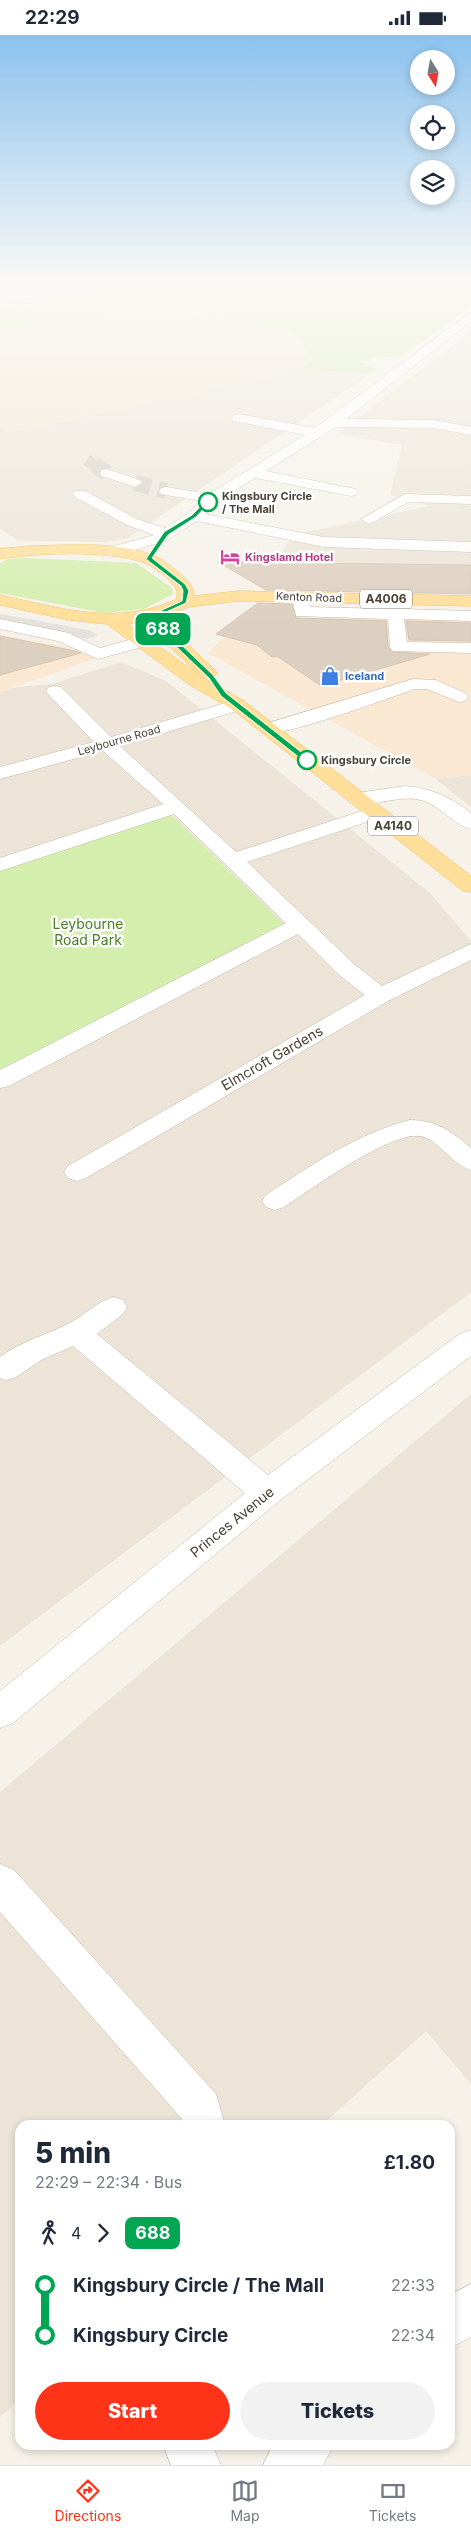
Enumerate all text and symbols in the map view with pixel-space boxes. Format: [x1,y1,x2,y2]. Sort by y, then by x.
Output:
text: 22:29 [25,6,80,29]
north arrow [410,50,455,95]
map controls [410,50,455,205]
button: locate [410,105,455,150]
button: layers [410,160,455,205]
place label: Kingsbury Circle / The Mall [222,489,312,516]
marker: Kingsbury Circle / The Mall [198,492,218,512]
hotel icon: Kingslamd Hotel [219,546,241,568]
place label: Kingslamd Hotel [245,550,333,564]
street label: Kenton Road [276,589,342,605]
road number: A4006 [360,589,412,609]
line badge: 688 [134,613,192,645]
text: 688 [145,618,181,639]
shop icon: Iceland [319,665,341,687]
place label: Iceland [345,669,384,683]
street label: Leybourne Road [76,722,162,758]
marker: Kingsbury Circle [297,750,317,770]
place label: Kingsbury Circle [321,753,411,767]
road number: A4140 [368,816,418,835]
park label: Leybourne Road Park [53,915,123,948]
street label: Elmcroft Gardens [218,1022,326,1094]
street label: Princes Avenue [186,1483,277,1561]
text: 5 min [35,2136,111,2170]
text: £1.80 [384,2151,435,2174]
text: 22:29 – 22:34 · Bus [35,2172,182,2192]
icon: walk [35,2219,63,2247]
icon: forward [89,2219,117,2247]
text: 688 [135,2222,170,2243]
text: 4 [71,2223,81,2243]
text: Kingsbury Circle / The Mall [73,2274,324,2297]
text: 22:33 [391,2275,435,2295]
text: Kingsbury Circle [73,2324,228,2347]
text: 22:34 [391,2325,435,2345]
button: Start [35,2382,230,2440]
button: Tickets [240,2382,435,2440]
tab: Directions [55,2477,121,2524]
tab: Map [230,2477,260,2524]
tab: Tickets [369,2477,416,2524]

